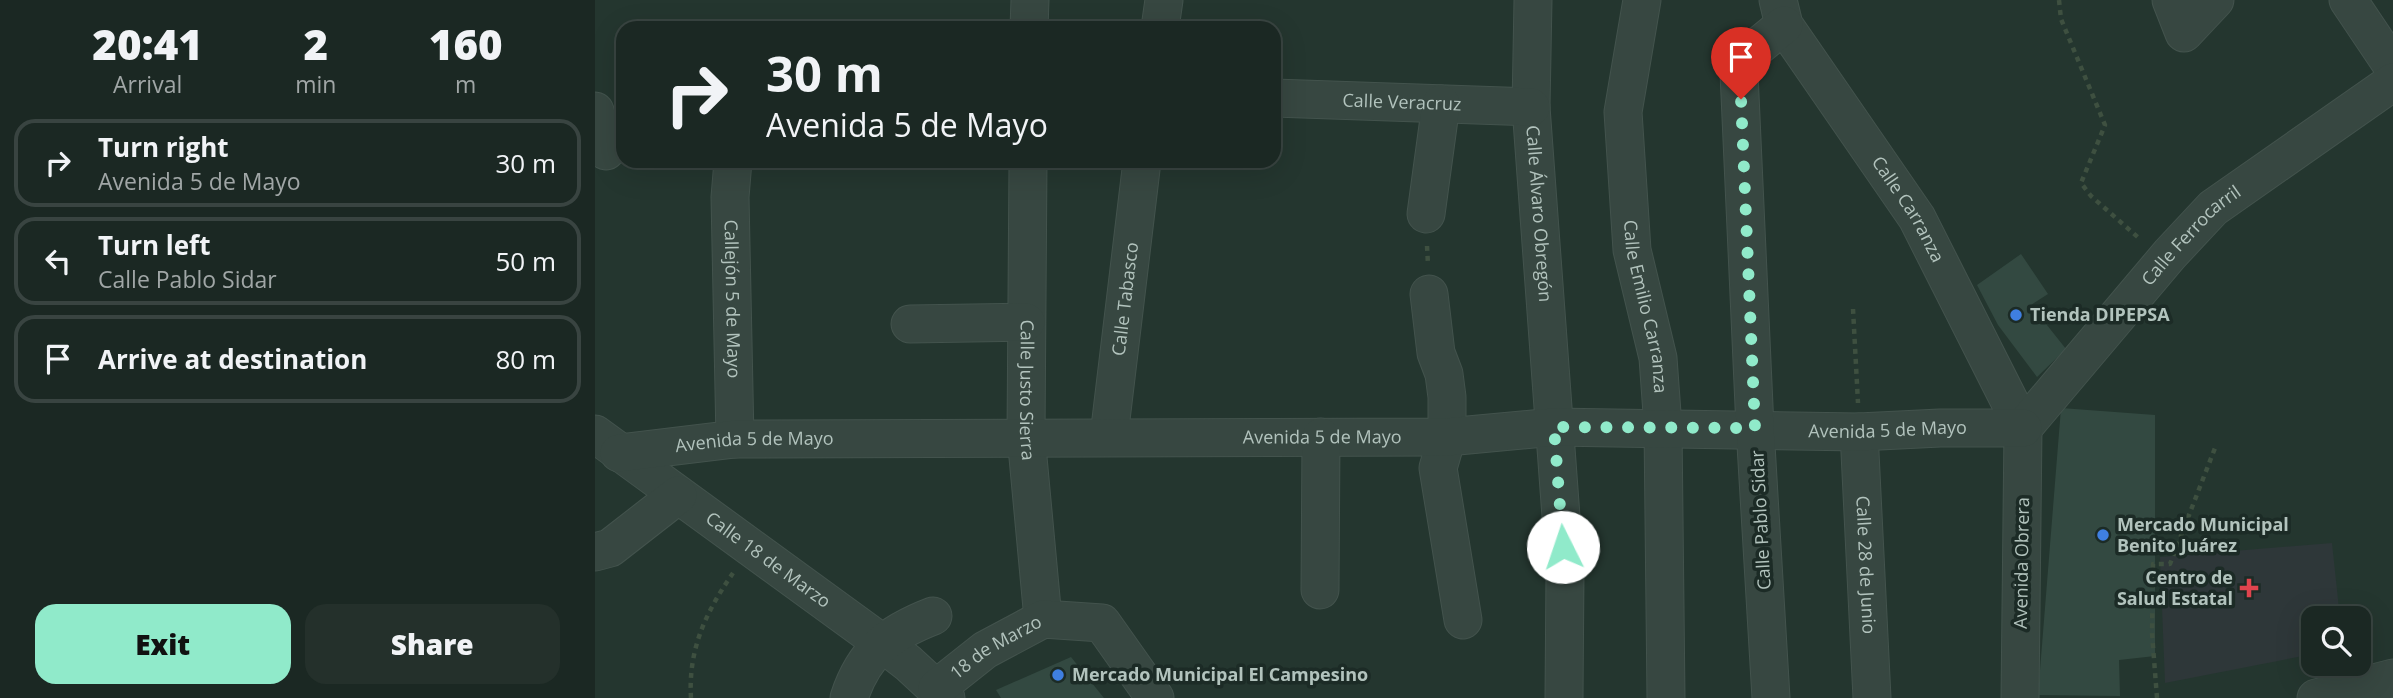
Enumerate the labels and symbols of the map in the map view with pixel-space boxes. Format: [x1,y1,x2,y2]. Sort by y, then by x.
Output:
pin [1711,27,1771,99]
street label: Calle Veracruz [1342,87,1462,116]
street label: Calle Álvaro Obregón [1521,124,1558,303]
street label: Calle Carranza [1867,151,1950,266]
street label: Calle Ferrocarril [2135,179,2245,290]
street label: Callejón 5 de Mayo [719,219,747,378]
street label: Calle Emilio Carranza [1619,219,1674,394]
street label: Calle Tabasco [1106,241,1143,357]
place label: Tienda DIPEPSA [2030,302,2170,326]
marker: Tienda DIPEPSA [2008,307,2024,323]
street label: Calle Justo Sierra [1015,319,1041,461]
street label: Avenida 5 de Mayo [1808,415,1967,443]
street label: Avenida 5 de Mayo [1243,424,1402,449]
street label: Avenida 5 de Mayo [674,426,834,457]
street label: Calle Pablo Sidar [1744,449,1776,591]
street label: Calle 28 de Junio [1851,495,1882,635]
street label: Avenida Obrera [2008,497,2034,629]
street label: Calle 18 de Marzo [701,506,836,613]
position arrow [1526,510,1600,584]
place label: Mercado Municipal Benito Juárez [2117,512,2289,557]
marker: Mercado Municipal Benito Juárez [2095,527,2111,543]
place label: Centro de Salud Estatal [2117,565,2233,610]
marker: Centro de Salud Estatal [2239,578,2259,598]
street label: 18 de Marzo [945,609,1046,684]
place label: Mercado Municipal El Campesino [1072,662,1368,686]
marker: Mercado Municipal El Campesino [1050,667,1066,683]

